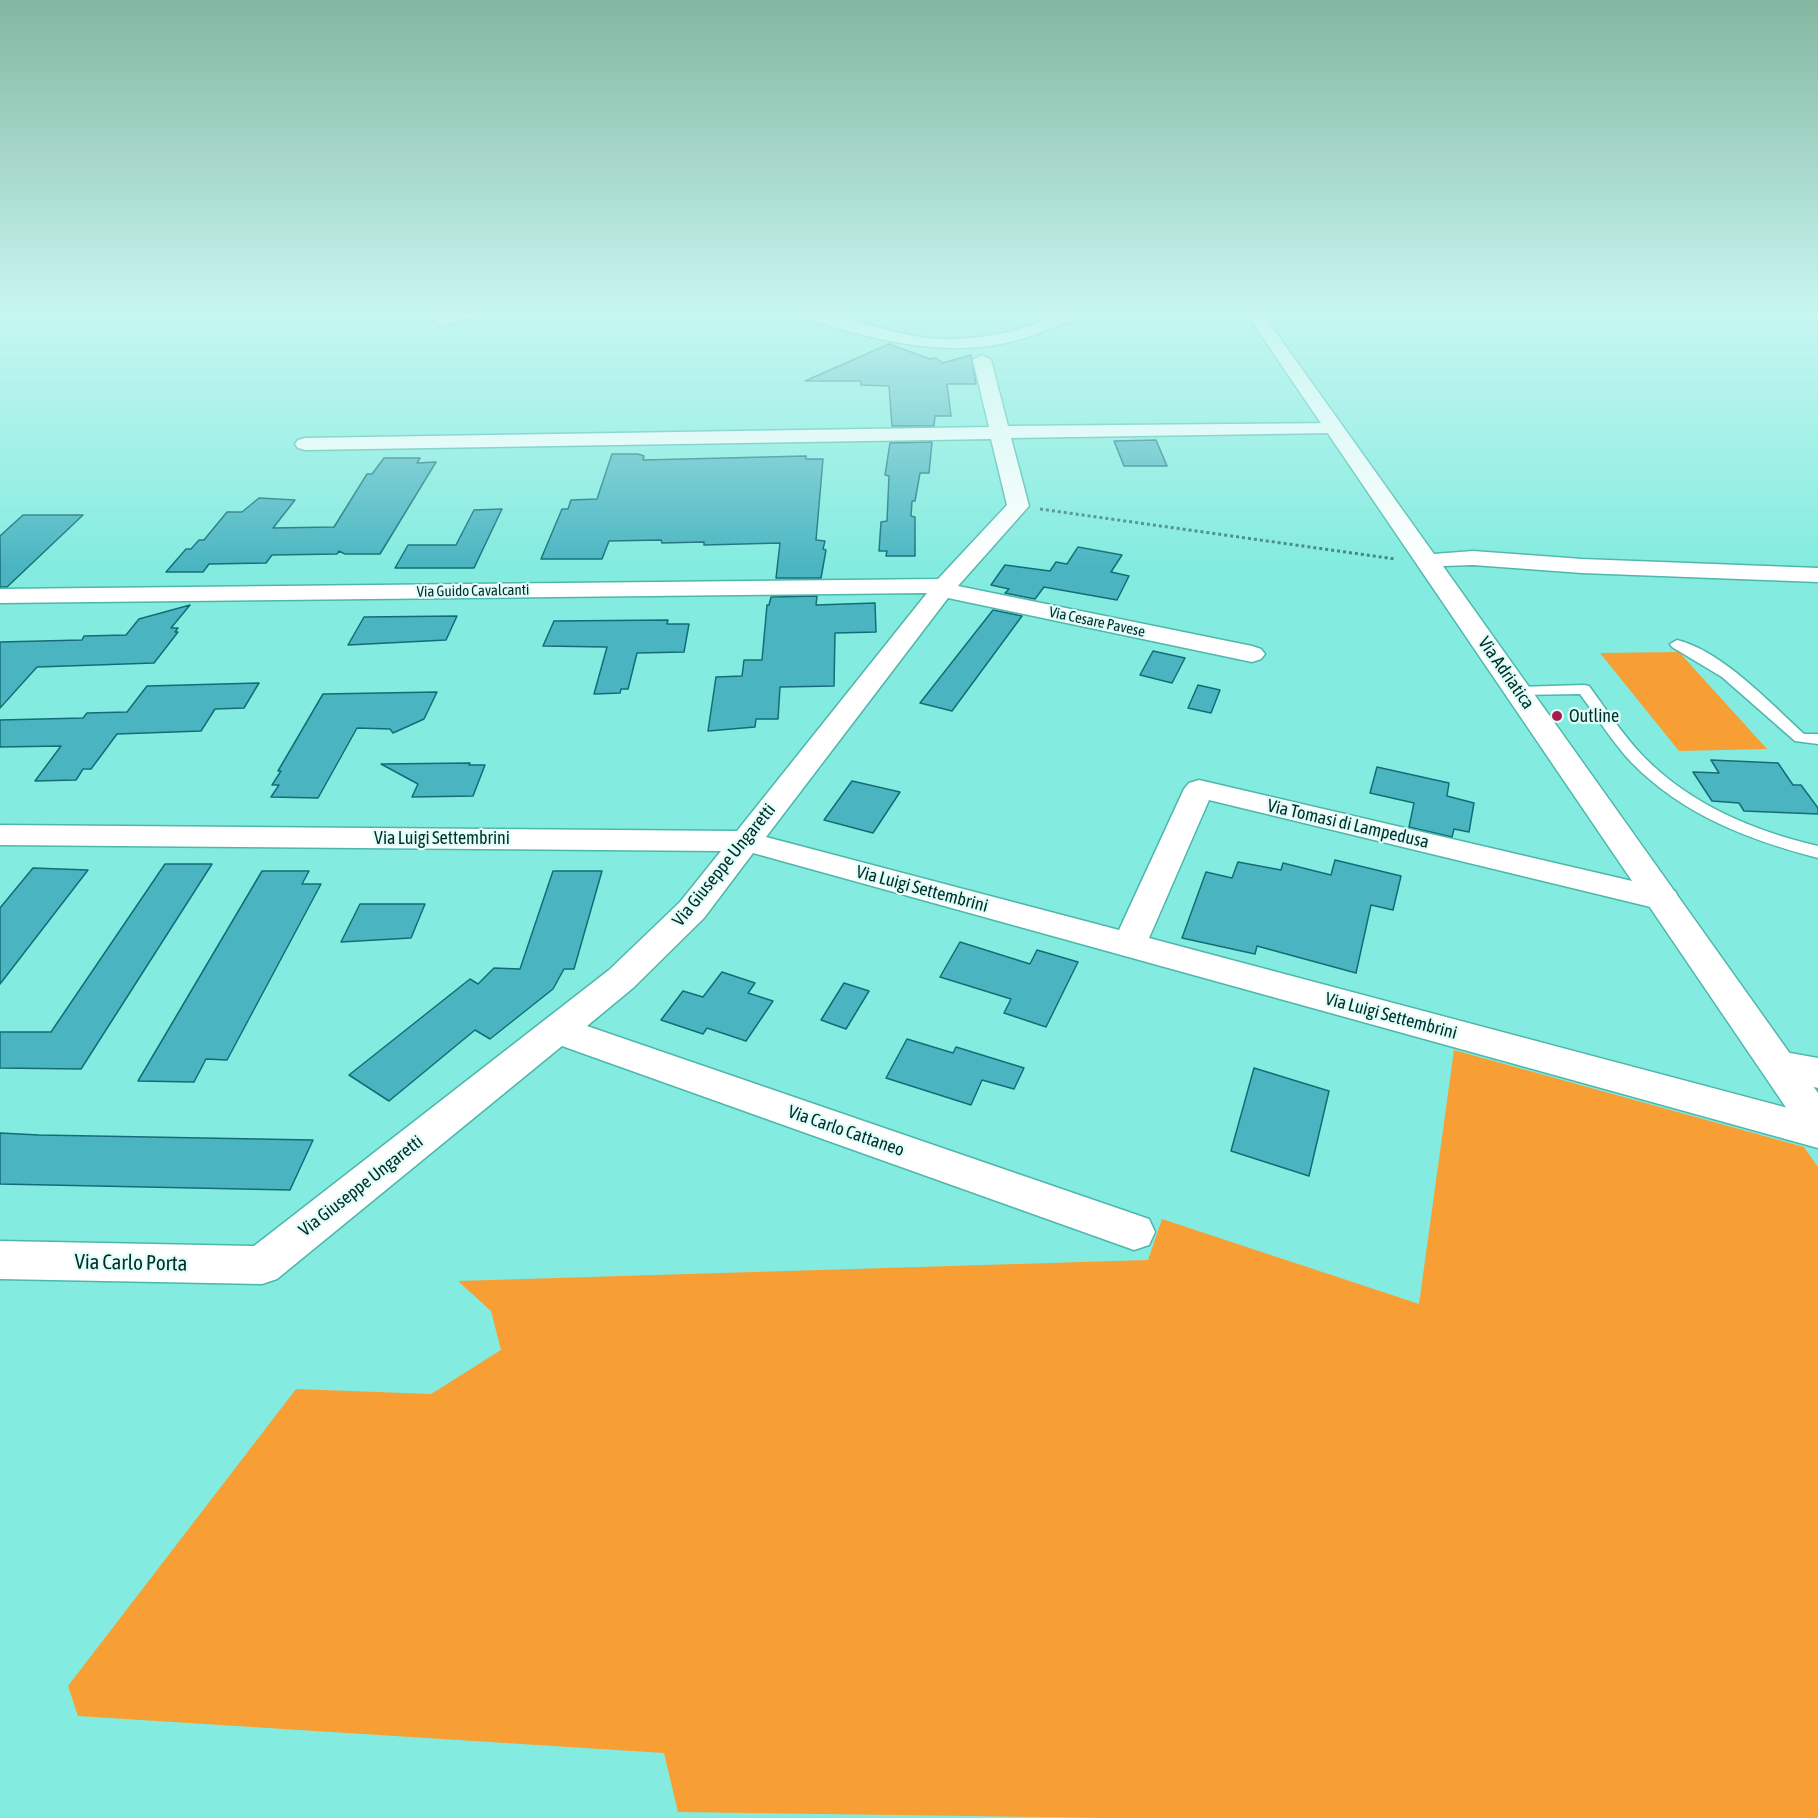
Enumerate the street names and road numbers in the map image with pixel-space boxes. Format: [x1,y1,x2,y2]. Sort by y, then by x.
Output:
street label: Via Guido Cavalcanti [416,581,530,601]
street label: Via Cesare Pavese [1047,603,1147,641]
street label: Via Adriatica [1473,633,1539,713]
street label: Via Tomasi di Lampedusa [1265,795,1431,853]
street label: Via Giuseppe Ungaretti [668,799,780,931]
street label: Via Luigi Settembrini [374,827,510,849]
street label: Via Luigi Settembrini [854,861,990,917]
street label: Via Luigi Settembrini [1323,988,1459,1044]
street label: Via Carlo Cattaneo [785,1101,907,1161]
street label: Via Giuseppe Ungaretti [295,1131,427,1241]
street label: Via Carlo Porta [74,1249,188,1277]

